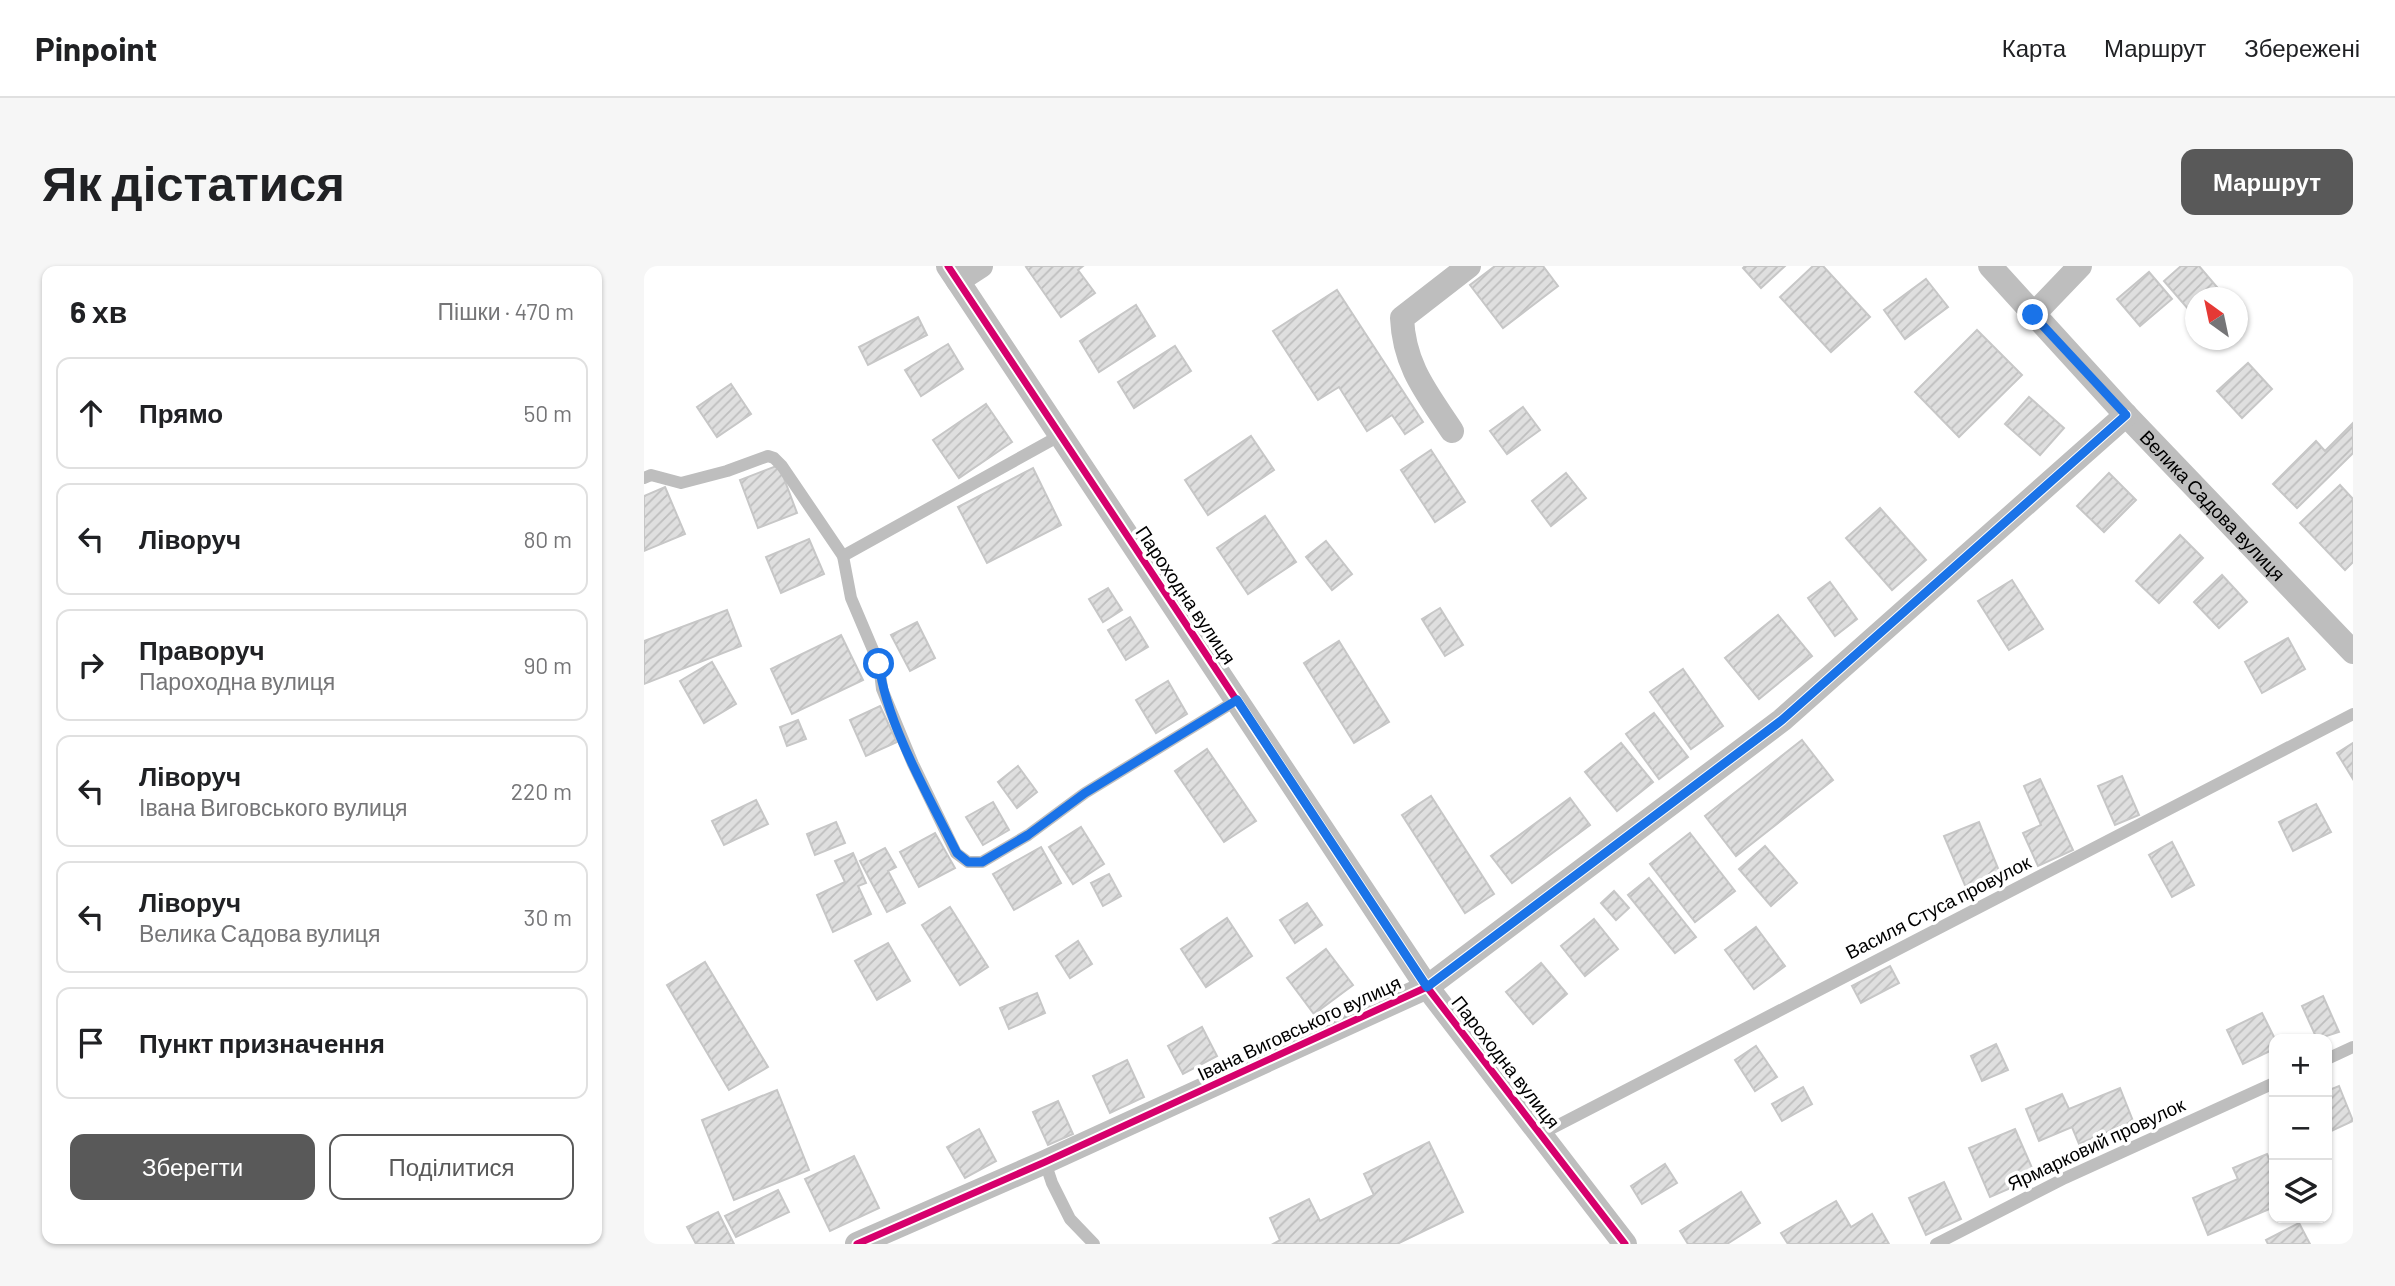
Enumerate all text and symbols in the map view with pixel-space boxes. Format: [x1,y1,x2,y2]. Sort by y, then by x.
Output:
text: Pinpoint [35,28,157,68]
text: Карта [2002,33,2066,62]
text: Маршрут [2104,33,2206,62]
text: Збережені [2244,33,2360,62]
button: Маршрут [2181,149,2353,215]
text: Як дістатися [42,152,345,211]
north arrow [2185,287,2248,350]
text: 6 хв [70,293,127,329]
text: Пішки · 470 m [437,297,574,325]
route end [2017,299,2048,330]
icon: ahead [72,394,110,432]
text: Прямо [139,397,223,428]
text: 50 m [524,399,572,427]
street label: Велика Садова вулиця [2136,425,2290,585]
icon: left [72,520,110,558]
street label: Пароходна вулиця [1132,521,1241,668]
text: Ліворуч [139,523,241,554]
text: 80 m [523,525,572,553]
text: Праворуч [139,634,265,665]
icon: right [72,646,110,684]
route start [863,648,894,679]
text: 90 m [523,651,572,679]
text: Пароходна вулиця [139,667,335,695]
text: Ліворуч [139,760,241,791]
icon: left [72,772,110,810]
text: 220 m [511,777,572,805]
text: Івана Виговського вулиця [139,793,408,821]
street label: Василя Стуса провулок [1841,850,2035,963]
text: Ліворуч [139,886,241,917]
icon: left [72,898,110,936]
text: 30 m [524,903,572,931]
text: Велика Садова вулиця [139,919,380,947]
street label: Івана Виговського вулиця [1193,970,1404,1085]
street label: Пароходна вулиця [1447,991,1565,1133]
icon: arrive [72,1024,110,1062]
text: Пункт призначення [139,1027,385,1058]
map controls [2269,1034,2332,1223]
button: + [2269,1034,2332,1097]
street label: Ярмарковий провулок [2003,1092,2189,1195]
button: − [2269,1097,2332,1160]
button: Зберегти [70,1134,315,1200]
button: Поділитися [329,1134,574,1200]
button: layers [2269,1160,2332,1223]

